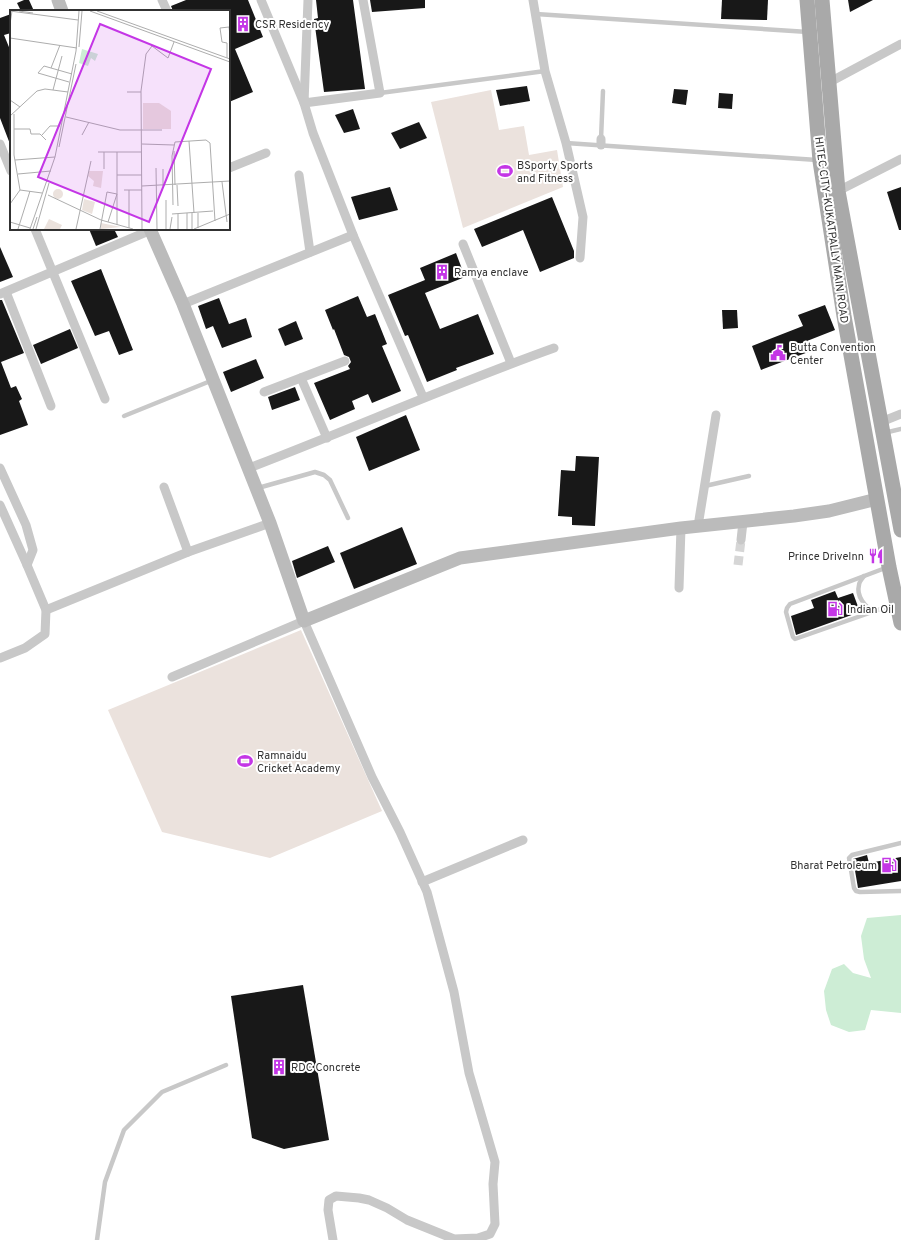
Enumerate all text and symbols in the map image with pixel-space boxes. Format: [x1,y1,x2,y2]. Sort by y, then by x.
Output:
inset map [10,10,230,230]
building icon: CSR Residency [234,15,252,33]
place label: CSR Residency [255,18,330,32]
street label: HITEC CITY–KUKATPALLY MAIN ROAD [811,136,851,324]
place label: BSporty Sports and Fitness [517,159,593,186]
sports icon: BSporty Sports and Fitness [496,162,514,180]
building icon: Ramya enclave [433,263,451,281]
place label: Ramya enclave [454,266,529,280]
place label: Butta Convention Center [790,341,876,368]
public building icon: Butta Convention Center [769,344,787,362]
restaurant icon: Prince DriveInn [867,547,885,565]
place label: Prince DriveInn [788,550,864,564]
fuel station icon: Indian Oil [826,600,844,618]
place label: Indian Oil [847,603,894,617]
place label: Ramnaidu Cricket Academy [257,749,340,776]
sports icon: Ramnaidu Cricket Academy [236,752,254,770]
fuel station icon: Bharat Petroleum [880,856,898,874]
place label: Bharat Petroleum [790,859,877,873]
building icon: RDC Concrete [270,1058,288,1076]
place label: RDC Concrete [291,1061,361,1075]

